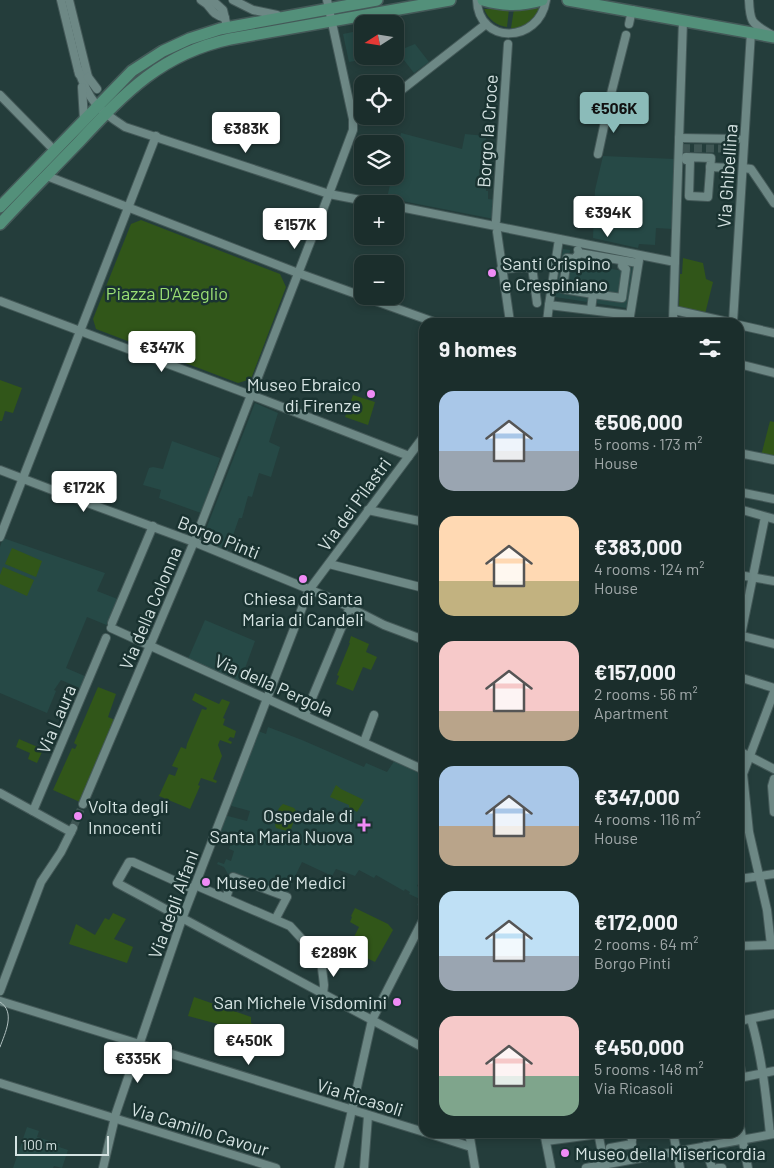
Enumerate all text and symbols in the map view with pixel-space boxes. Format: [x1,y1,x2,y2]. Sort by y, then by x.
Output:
north arrow [354,15,404,65]
map controls [354,15,404,305]
street label: Borgo la Croce [472,74,502,188]
button: locate [354,75,404,125]
pin: €506K [579,92,649,134]
text: €506K [591,98,637,117]
pin: €383K [211,112,281,154]
text: €383K [223,118,269,137]
street label: Via Ghibellina [712,123,742,229]
button: layers [354,135,404,185]
button: + [354,195,404,245]
pin: €394K [573,196,643,238]
text: €394K [585,202,631,221]
pin: €157K [260,208,330,250]
text: €157K [274,214,316,233]
place label: Santi Crispino e Crespiniano [502,252,611,295]
button: − [354,255,404,305]
marker: Santi Crispino e Crespiniano [486,267,498,279]
park label: Piazza D'Azeglio [106,282,228,304]
pin: €347K [127,330,197,373]
icon: filters [696,334,724,362]
text: 9 homes [439,336,517,361]
text: €347K [139,337,185,356]
place label: Museo Ebraico di Firenze [247,373,361,416]
marker: Museo Ebraico di Firenze [365,388,377,400]
text: €506,000 [594,409,683,434]
icon: home [479,411,539,471]
text: 5 rooms · 173 m² [594,434,702,453]
street label: Via dei Pilastri [313,453,395,555]
text: House [594,453,638,472]
pin: €172K [49,470,119,513]
text: €172K [63,477,105,496]
street label: Borgo Pinti [175,511,263,563]
text: €383,000 [594,534,682,559]
icon: home [479,536,539,596]
street label: Via della Colonna [114,543,186,673]
text: 4 rooms · 124 m² [594,559,705,578]
marker: Chiesa di Santa Maria di Candeli [297,573,309,585]
text: House [594,578,638,597]
place label: Chiesa di Santa Maria di Candeli [242,587,364,630]
street label: Via della Pergola [211,649,337,721]
text: €157,000 [594,659,676,684]
icon: home [479,661,539,721]
street label: Via Laura [32,681,80,757]
text: 2 rooms · 56 m² [594,684,698,703]
text: Apartment [594,703,669,722]
text: €347,000 [594,784,680,809]
icon: home [479,786,539,846]
place label: Volta degli Innocenti [88,795,169,838]
place label: Ospedale di Santa Maria Nuova [209,804,353,847]
text: 4 rooms · 116 m² [594,809,701,828]
marker: Volta degli Innocenti [72,810,84,822]
marker: Ospedale di Santa Maria Nuova [357,818,371,832]
text: House [594,828,638,847]
street label: Via degli Alfani [143,847,203,961]
place label: Museo de' Medici [216,871,346,893]
marker: Museo de' Medici [200,876,212,888]
text: €172,000 [594,909,678,934]
icon: home [479,911,539,971]
text: 2 rooms · 64 m² [594,934,698,953]
pin: €289K [299,936,369,978]
text: €289K [311,942,357,961]
text: Borgo Pinti [594,953,671,972]
place label: San Michele Visdomini [213,991,387,1013]
marker: San Michele Visdomini [391,996,403,1008]
pin: €450K [214,1024,284,1066]
text: €450K [225,1030,273,1049]
text: €450,000 [594,1034,684,1059]
icon: home [479,1036,539,1096]
pin: €335K [103,1042,173,1084]
text: €335K [115,1048,161,1067]
text: 5 rooms · 148 m² [594,1059,704,1078]
street label: Via Ricasoli [314,1073,406,1121]
text: Via Ricasoli [594,1078,673,1097]
street label: Via Camillo Cavour [128,1098,272,1161]
scale bar [15,1133,109,1156]
text: 100 m [22,1136,57,1153]
place label: Museo della Misericordia [575,1142,766,1164]
marker: Museo della Misericordia [559,1147,571,1159]

